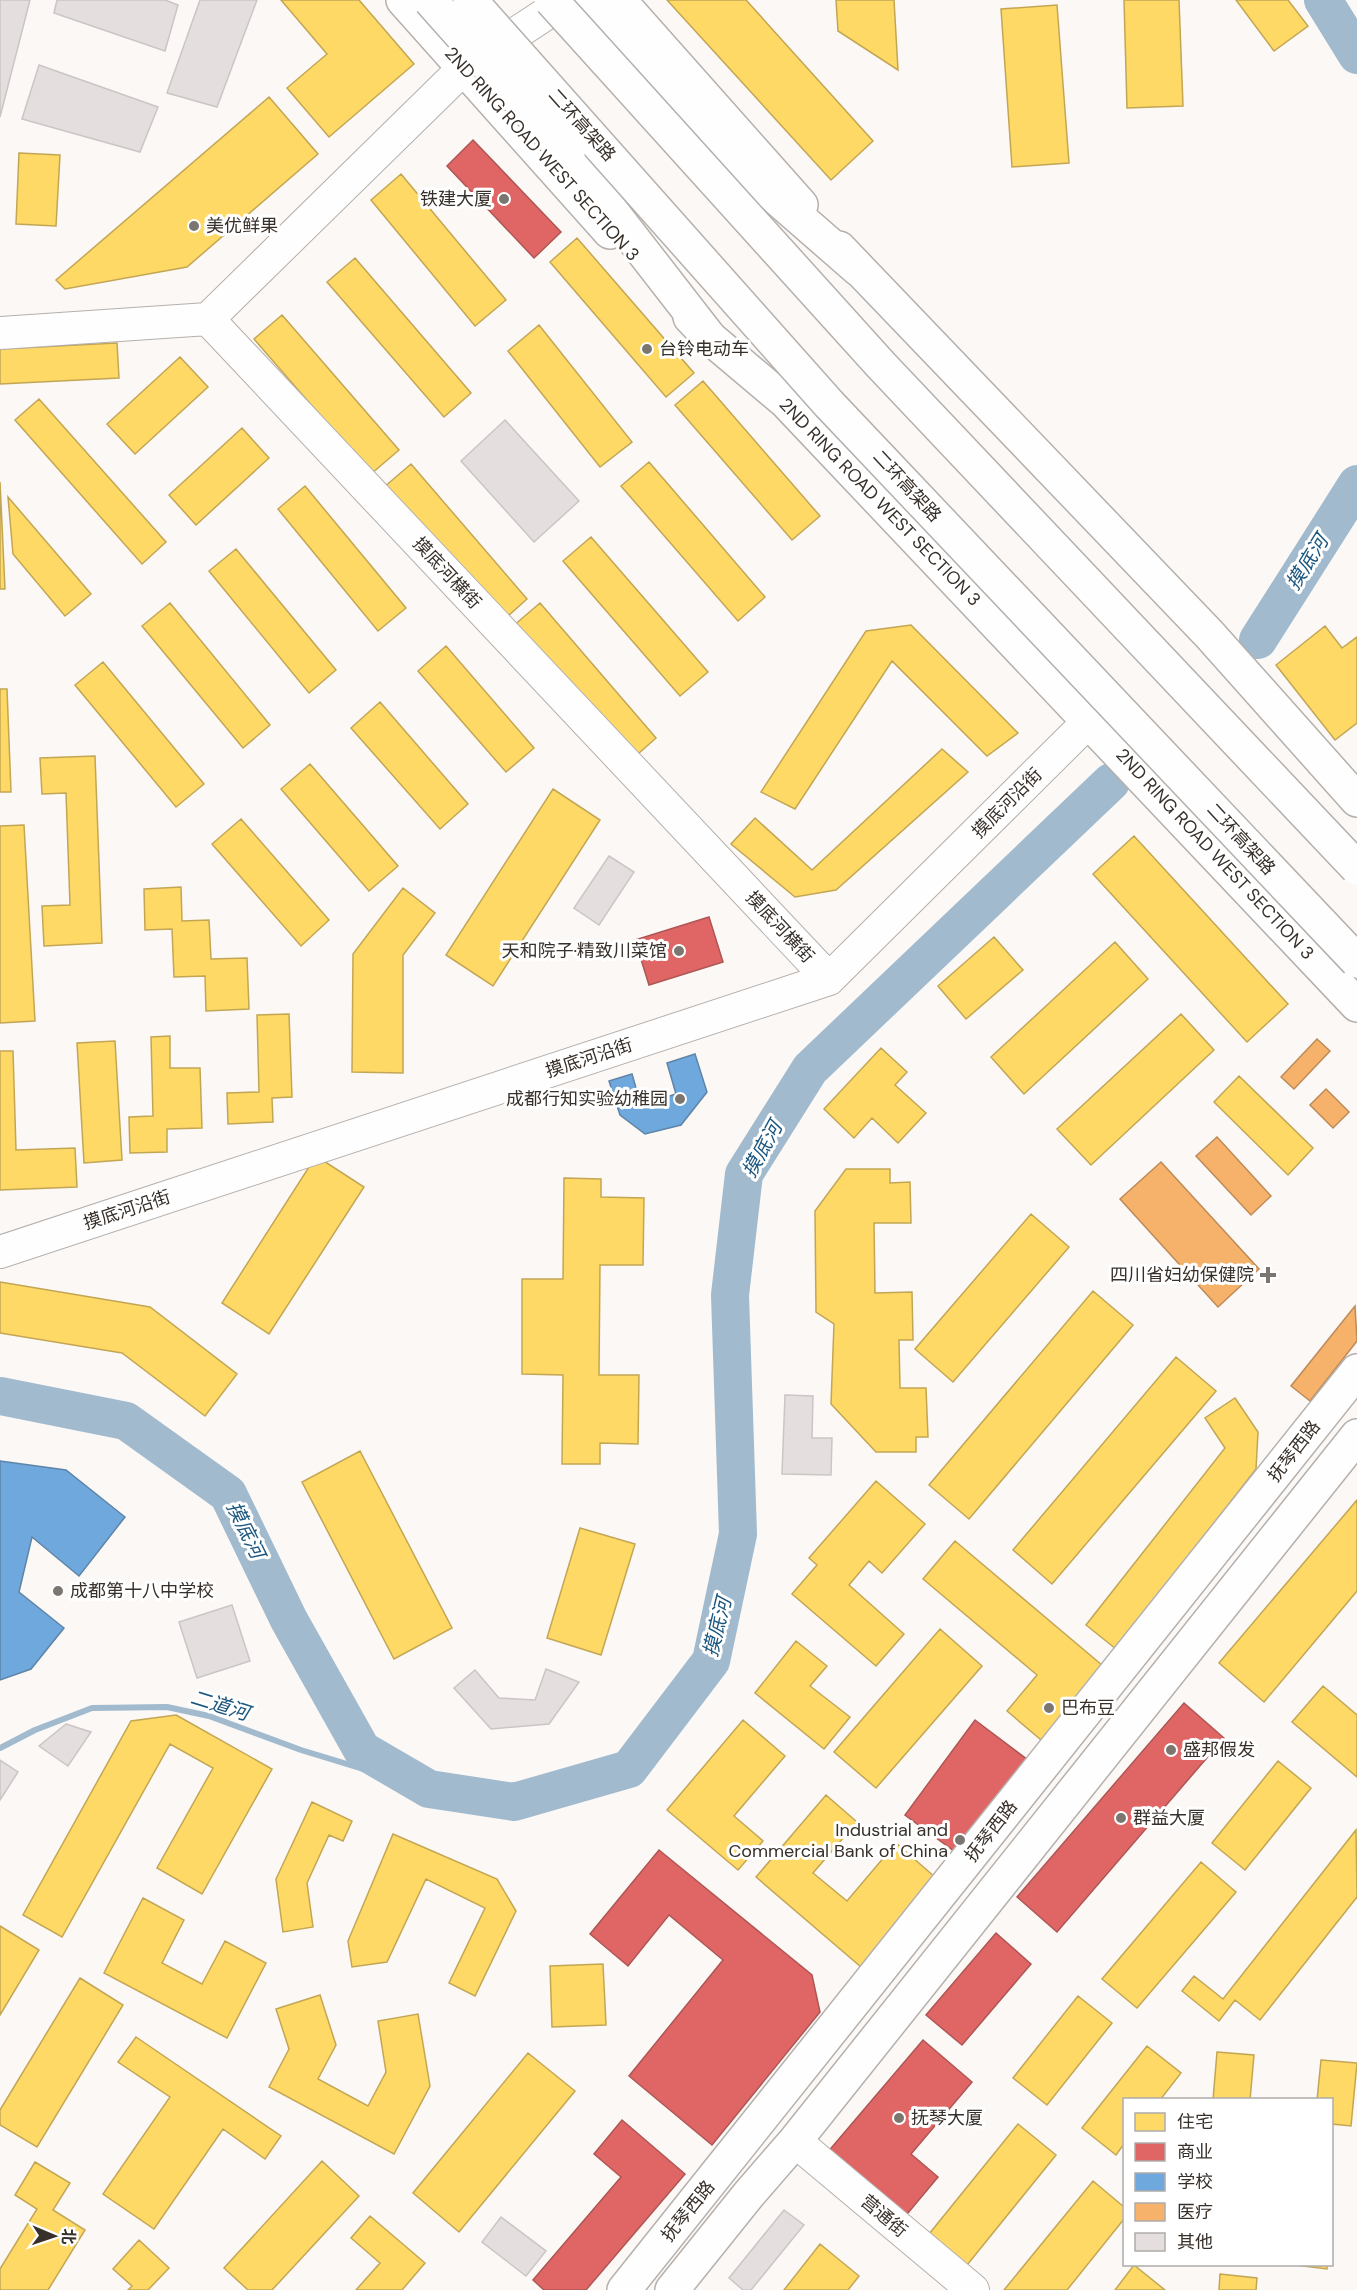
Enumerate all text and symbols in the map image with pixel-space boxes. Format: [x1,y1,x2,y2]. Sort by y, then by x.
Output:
street label: 2ND RING ROAD WEST SECTION 3 [439,42,645,266]
street label: 二环高架路 [543,84,621,166]
place label: 铁建大厦 [420,187,492,211]
marker: 铁建大厦 [497,192,511,206]
place label: 美优鲜果 [206,214,278,238]
marker: 美优鲜果 [187,219,201,233]
place label: 台铃电动车 [659,337,749,361]
marker: 台铃电动车 [640,342,654,356]
street label: 2ND RING ROAD WEST SECTION 3 [774,393,986,611]
street label: 二环高架路 [868,445,946,527]
water label: 摸底河 [1280,526,1336,594]
street label: 摸底河横街 [408,532,486,614]
street label: 2ND RING ROAD WEST SECTION 3 [1111,743,1319,965]
street label: 摸底河沿街 [967,763,1047,843]
street label: 二环高架路 [1202,798,1280,880]
street label: 摸底河横街 [741,886,819,968]
place label: 天和院子·精致川菜馆 [501,939,667,963]
marker: 天和院子·精致川菜馆 [672,944,686,958]
street label: 摸底河沿街 [542,1033,636,1083]
place label: 成都行知实验幼稚园 [506,1087,668,1111]
marker: 成都行知实验幼稚园 [673,1092,687,1106]
water label: 摸底河 [736,1113,790,1182]
street label: 摸底河沿街 [80,1185,174,1235]
place label: 四川省妇幼保健院 [1110,1263,1254,1287]
marker: 四川省妇幼保健院 [1259,1266,1277,1284]
street label: 抚琴西路 [1262,1415,1326,1487]
water label: 摸底河 [221,1497,273,1566]
place label: 成都第十八中学校 [70,1579,214,1603]
marker: 成都第十八中学校 [51,1584,65,1598]
water label: 摸底河 [697,1591,738,1659]
water label: 二道河 [188,1684,256,1727]
place label: 巴布豆 [1061,1696,1115,1720]
marker: 巴布豆 [1042,1701,1056,1715]
place label: 盛邦假发 [1183,1738,1255,1762]
marker: 盛邦假发 [1164,1743,1178,1757]
street label: 抚琴西路 [959,1795,1023,1867]
place label: 群益大厦 [1133,1806,1205,1830]
marker: 群益大厦 [1114,1811,1128,1825]
place label: Industrial and Commercial Bank of China [728,1818,948,1863]
marker: Industrial and Commercial Bank of China [953,1833,967,1847]
legend [1123,2098,1333,2266]
place label: 抚琴大厦 [911,2106,983,2130]
text: 住宅 [1177,2110,1213,2134]
marker: 抚琴大厦 [892,2111,906,2125]
text: 商业 [1177,2140,1213,2164]
text: 学校 [1177,2170,1213,2194]
street label: 抚琴西路 [656,2175,720,2247]
street label: 营通街 [856,2189,912,2243]
text: 医疗 [1177,2200,1213,2224]
north arrow [24,2206,84,2266]
text: 北 [58,2228,79,2245]
text: 其他 [1177,2230,1213,2254]

